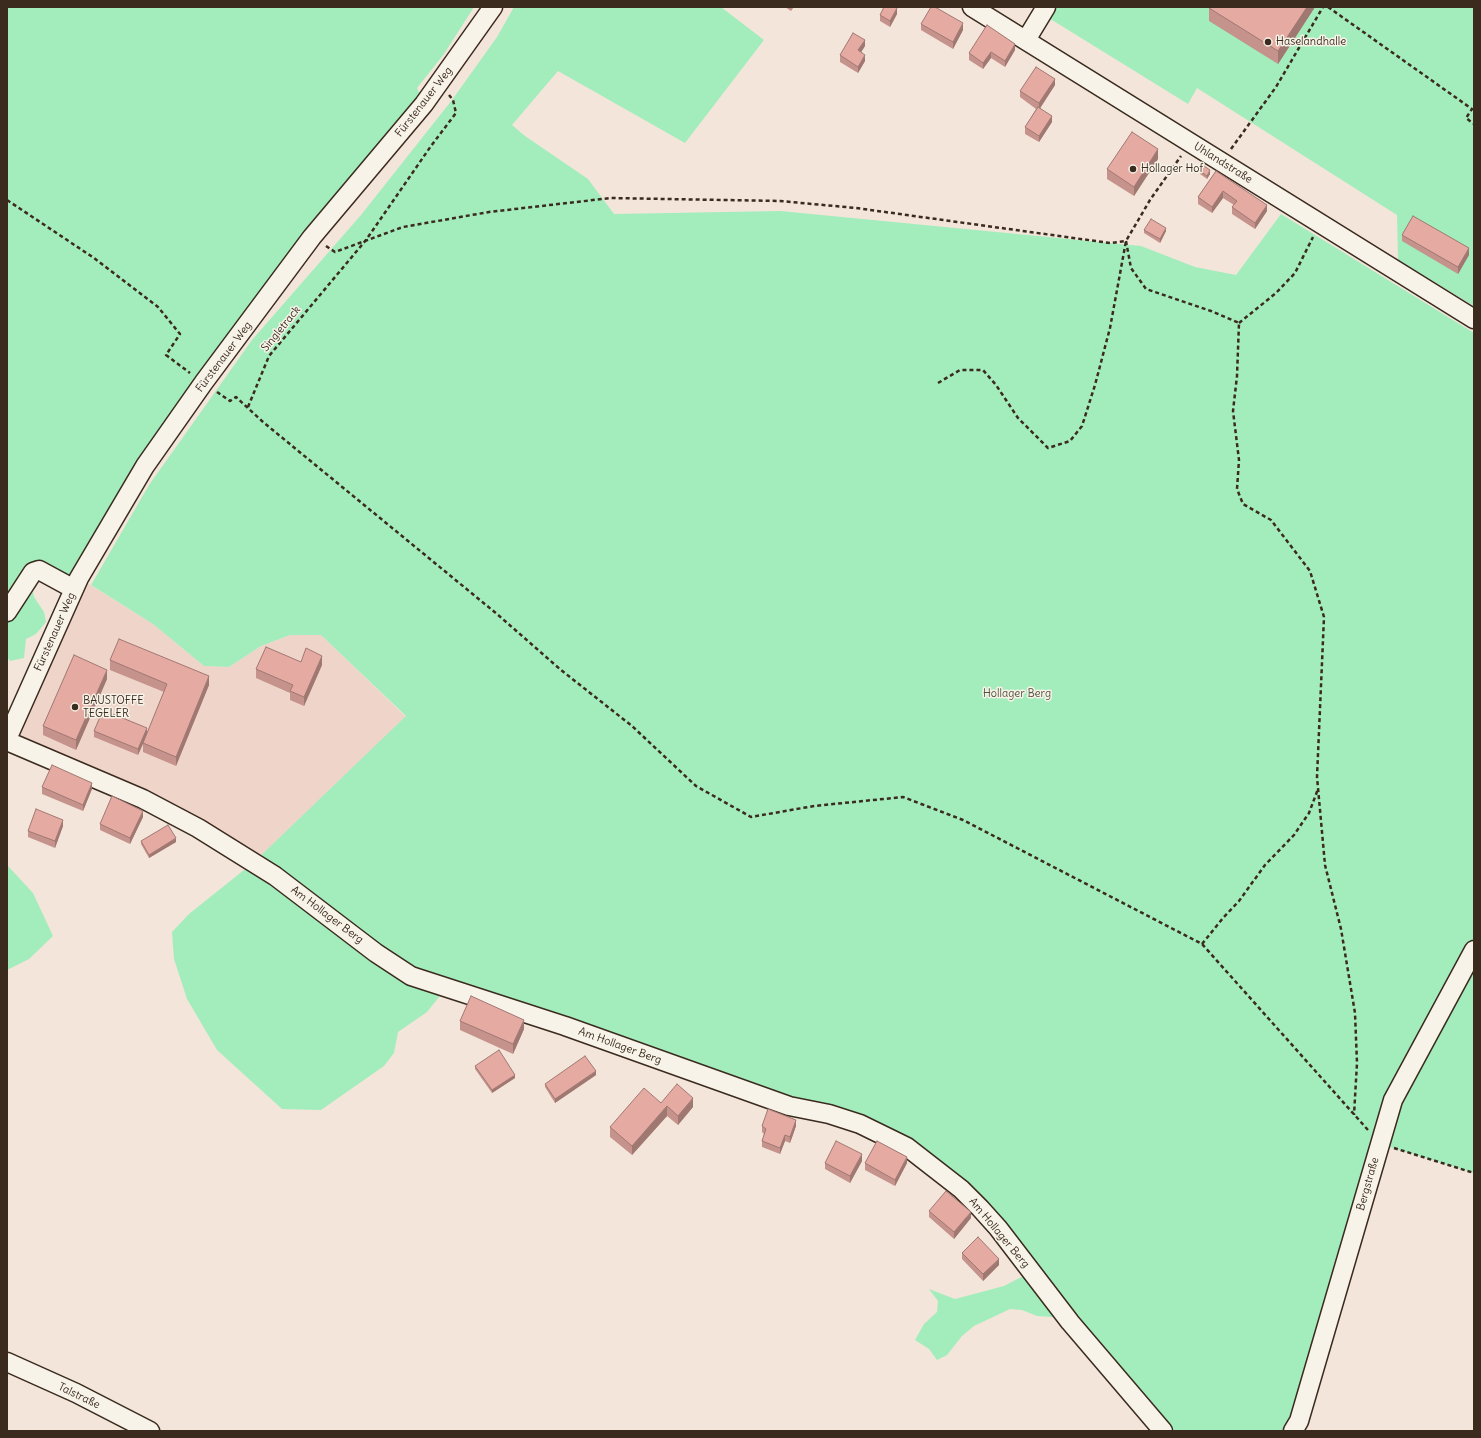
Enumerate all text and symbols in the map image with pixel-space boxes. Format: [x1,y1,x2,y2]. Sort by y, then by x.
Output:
place label: Haselandhalle [1276,35,1346,49]
marker: Haselandhalle [1263,37,1273,47]
street label: Fürstenauer Weg [393,64,455,140]
street label: Uhlandstraße [1191,140,1255,186]
place label: Hollager Hof [1141,162,1203,176]
marker: Hollager Hof [1128,164,1138,174]
street label: Singletrack [259,303,303,355]
street label: Fürstenauer Weg [193,319,255,395]
street label: Fürstenauer Weg [32,591,78,673]
park label: Hollager Berg [983,687,1051,701]
place label: BAUSTOFFE TEGELER [83,694,144,720]
marker: BAUSTOFFE TEGELER [70,702,80,712]
street label: Am Hollager Berg [288,883,366,947]
street label: Am Hollager Berg [577,1025,663,1067]
street label: Bergstraße [1354,1156,1382,1212]
street label: Am Hollager Berg [966,1195,1032,1271]
street label: Talstraße [56,1380,102,1412]

